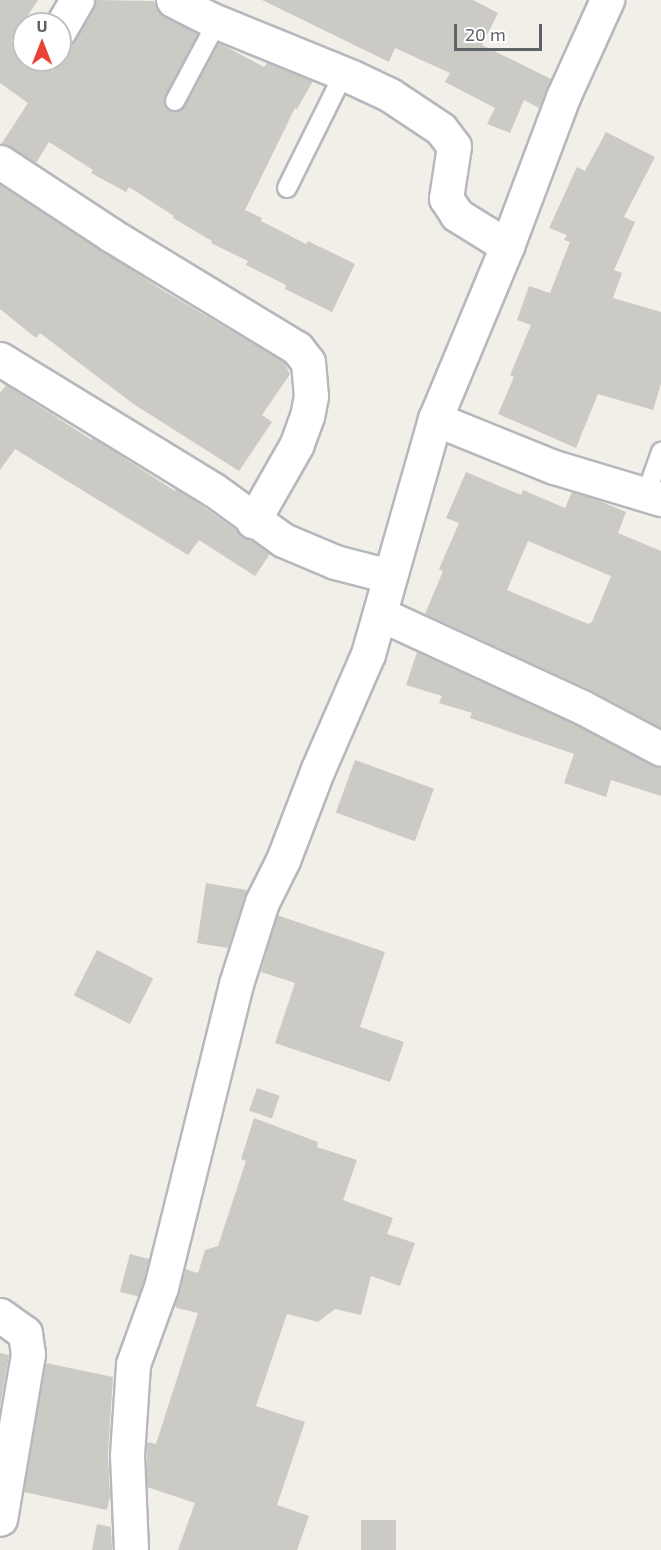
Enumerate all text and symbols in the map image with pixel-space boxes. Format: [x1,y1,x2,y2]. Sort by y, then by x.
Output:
north arrow [12,12,72,72]
scale bar [457,12,546,50]
text: U [37,16,47,35]
text: 20 m [465,23,506,45]

